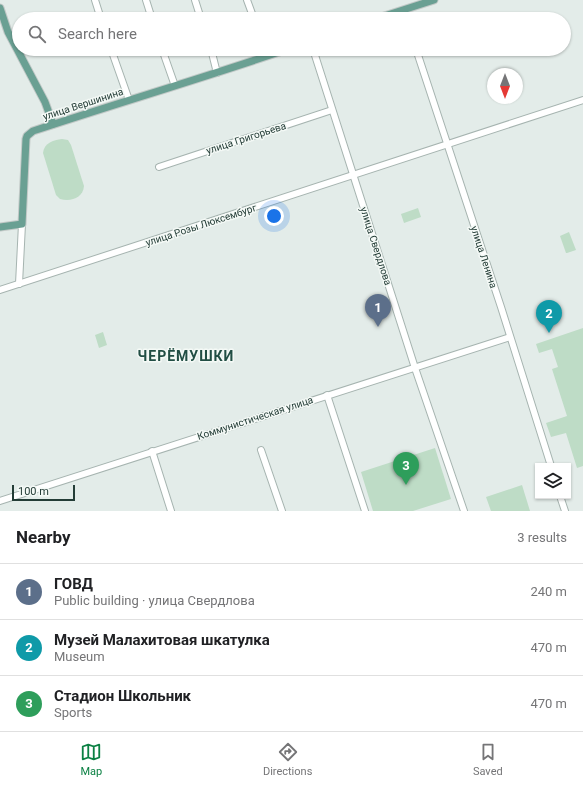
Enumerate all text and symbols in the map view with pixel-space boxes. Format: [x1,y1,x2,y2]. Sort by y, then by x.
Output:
search box [12,12,571,56]
icon: search [26,23,48,45]
text: Search here [58,25,137,43]
north arrow [487,68,523,104]
street label: улица Вершинина [42,86,124,122]
street label: улица Григорьева [205,120,287,156]
street label: улица Розы Люксембург [144,202,259,248]
street label: улица Свердлова [358,205,394,287]
your location [264,206,284,226]
street label: улица Ленина [469,224,499,290]
pin: 1 [365,294,391,327]
pin: 2 [536,300,562,333]
district label: ЧЕРЁМУШКИ [138,348,234,364]
street label: Коммунистическая улица [196,394,314,442]
pin: 3 [393,452,419,485]
map controls [535,463,571,499]
button: layers [535,463,571,499]
scale bar [12,483,75,502]
text: 100 m [18,485,49,498]
text: Nearby [16,527,71,547]
text: 3 results [517,530,567,545]
text: ГОВД [54,575,93,593]
text: 1 [25,584,33,599]
text: 240 m [530,584,567,599]
text: Public building · улица Свердлова [54,593,255,608]
text: Музей Малахитовая шкатулка [54,631,270,649]
text: 2 [25,640,33,655]
text: 470 m [530,640,567,655]
text: Museum [54,649,105,664]
text: Стадион Школьник [54,687,191,705]
text: 3 [25,696,33,711]
text: 470 m [530,696,567,711]
text: Sports [54,705,92,720]
tab: Map [80,741,102,778]
tab: Directions [263,741,312,778]
tab: Saved [473,741,503,778]

